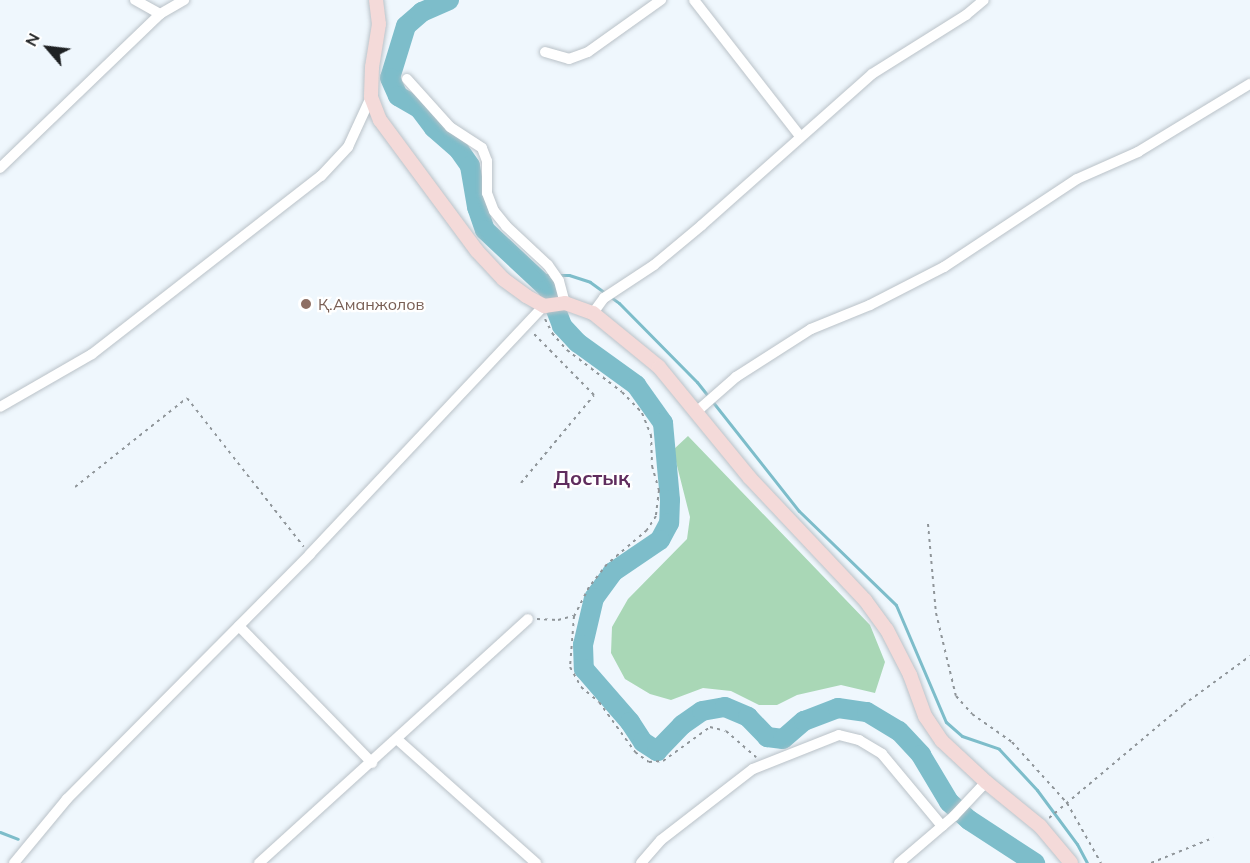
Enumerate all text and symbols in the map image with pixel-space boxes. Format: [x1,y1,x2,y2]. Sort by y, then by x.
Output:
north arrow [18,18,78,78]
text: N [20,30,44,50]
place label: Қ.Аманжолов [318,294,424,314]
marker: Қ.Аманжолов [299,297,313,311]
district label: Достық [554,465,630,489]

